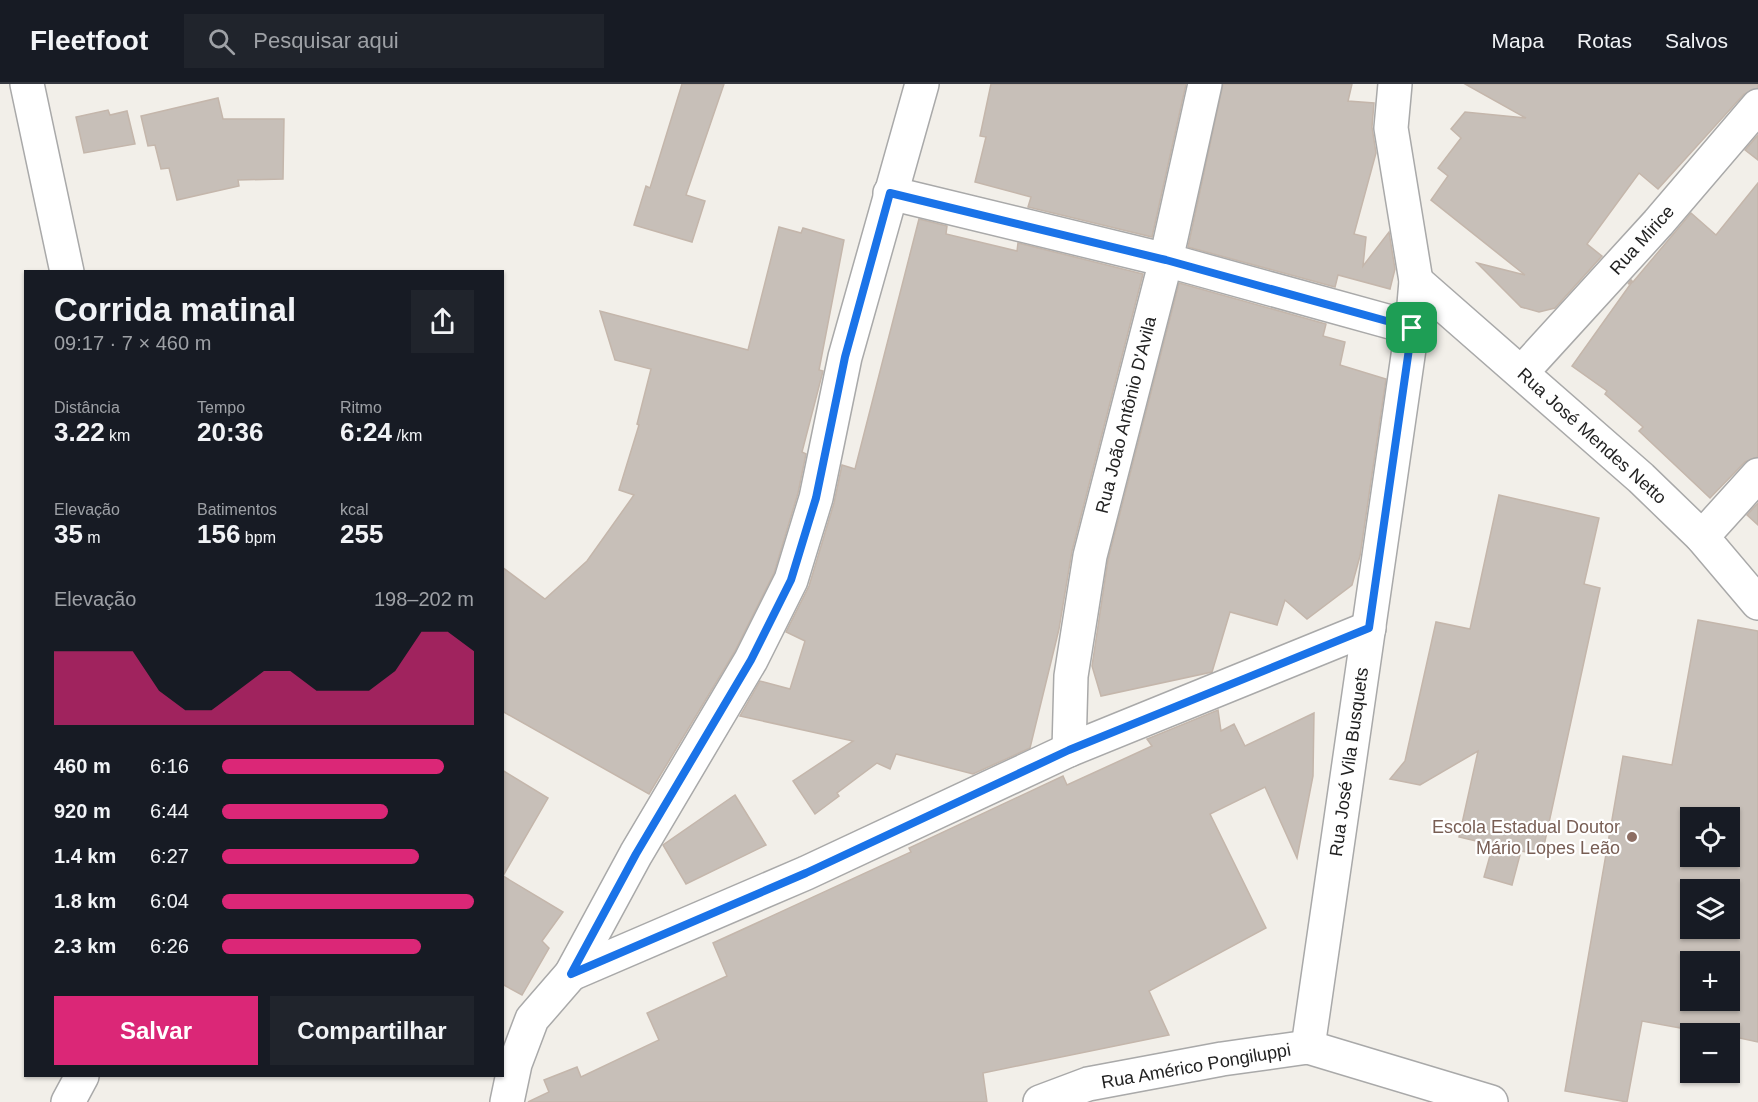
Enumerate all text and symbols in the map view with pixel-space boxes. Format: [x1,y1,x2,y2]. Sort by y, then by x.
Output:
search box [184,14,604,68]
text: Fleetfoot [30,25,148,56]
icon: search [205,25,238,58]
text: Pesquisar aqui [253,28,399,53]
text: Mapa [1492,29,1544,52]
text: Rotas [1577,29,1632,52]
text: Salvos [1665,29,1728,52]
street label: Rua Mirice [1606,201,1678,279]
button: share [411,290,474,353]
text: Corrida matinal [54,291,296,328]
pin [1386,302,1437,353]
icon: arrive [1395,311,1428,344]
street label: Rua João Antônio D'Avila [1092,314,1160,516]
text: 09:17 · 7 × 460 m [54,332,211,354]
street label: Rua José Mendes Netto [1514,364,1670,508]
text: Distância [54,399,120,416]
text: Tempo [197,399,245,416]
text: Ritmo [340,399,382,416]
text: 3.22 [54,417,105,447]
text: 20:36 [197,417,264,447]
text: 6:24 [340,417,392,447]
text: km [105,427,130,444]
text: /km [392,427,422,444]
text: Elevação [54,501,120,518]
text: Batimentos [197,501,277,518]
text: kcal [340,501,368,518]
text: 35 [54,519,83,549]
text: 156 [197,519,240,549]
text: 255 [340,519,383,549]
text: m [83,529,101,546]
text: bpm [240,529,276,546]
text: Elevação [54,588,136,610]
text: 198–202 m [374,588,474,610]
street label: Rua José Vila Busquets [1326,666,1372,858]
text: 460 m [54,755,111,777]
text: 6:16 [150,755,189,777]
text: 920 m [54,800,111,822]
text: 6:44 [150,800,189,822]
map controls [1680,807,1740,1083]
button: locate [1680,807,1740,867]
place label: Escola Estadual Doutor Mário Lopes Leão [1432,817,1620,858]
marker: Escola Estadual Doutor Mário Lopes Leão [1625,830,1639,844]
text: 1.4 km [54,845,116,867]
text: 6:27 [150,845,189,867]
button: layers [1680,879,1740,939]
text: 1.8 km [54,890,116,912]
text: 6:04 [150,890,189,912]
text: 2.3 km [54,935,116,957]
text: 6:26 [150,935,189,957]
button: + [1680,951,1740,1011]
button: Salvar [54,996,258,1065]
button: Compartilhar [270,996,474,1065]
button: − [1680,1023,1740,1083]
street label: Rua Américo Pongiluppi [1100,1039,1292,1093]

